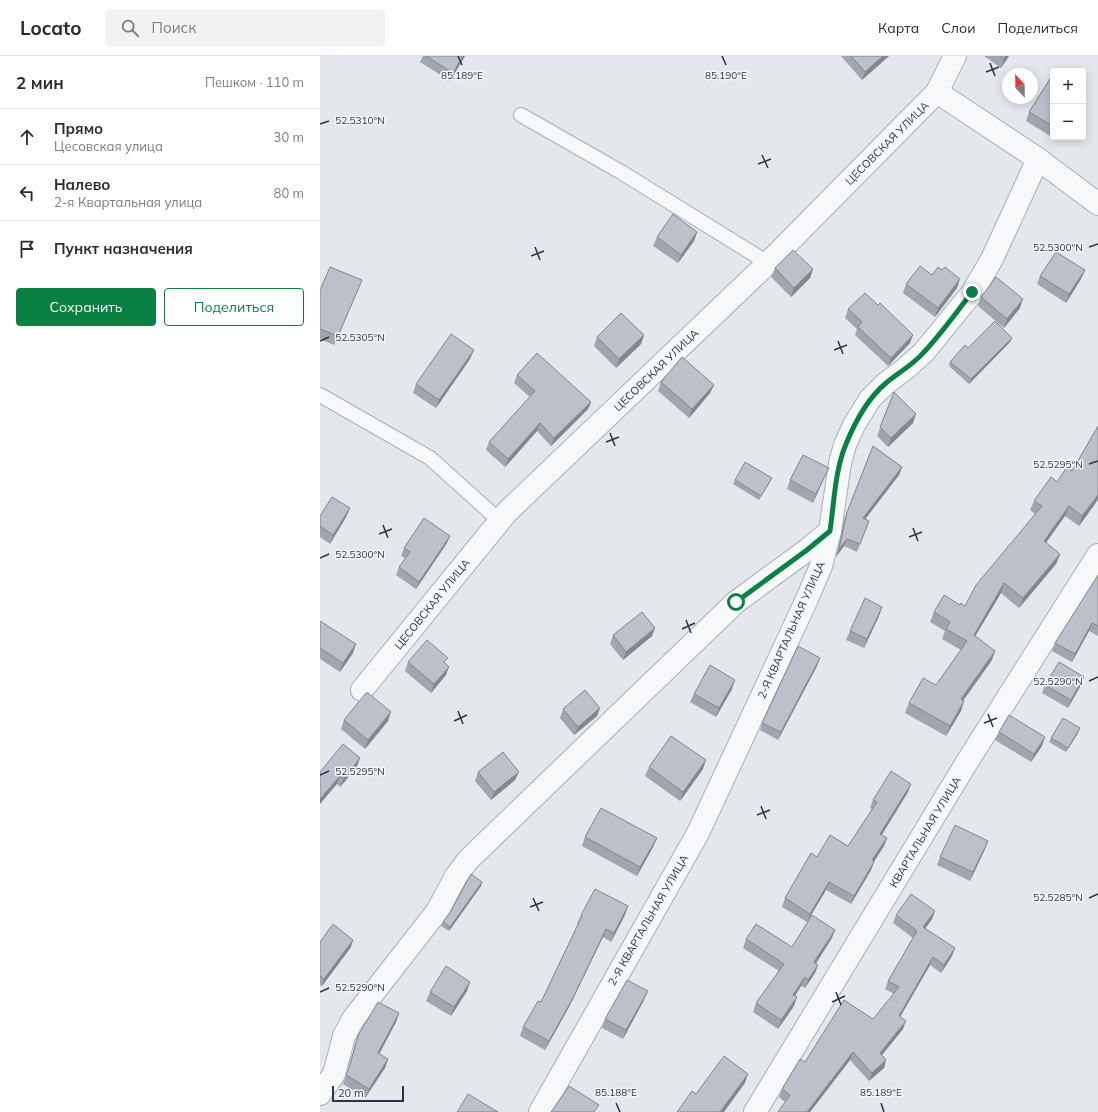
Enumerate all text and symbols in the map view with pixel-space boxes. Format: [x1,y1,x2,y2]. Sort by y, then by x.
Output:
search box [105,10,385,46]
text: Locato [20,16,81,40]
icon: search [119,17,141,39]
text: Поиск [151,18,196,37]
text: Карта [878,19,919,37]
text: Слои [941,19,976,37]
text: Поделиться [998,19,1078,37]
north arrow [1002,68,1038,104]
map controls [1050,68,1086,140]
button: + [1050,68,1086,104]
text: 85.189°E [441,69,483,82]
text: 85.190°E [705,69,747,82]
text: 2 мин [16,72,64,93]
text: Пешком · 110 m [205,74,304,90]
street label: ЦЕСОВСКАЯ УЛИЦА [842,98,932,188]
button: − [1050,104,1086,140]
text: 52.5310°N [335,114,385,127]
text: Прямо [54,119,103,138]
icon: ahead [16,126,38,148]
text: 30 m [274,129,304,145]
text: Цесовская улица [54,138,163,154]
text: Налево [54,175,110,194]
icon: left [16,182,38,204]
text: 80 m [274,185,304,201]
text: 2-я Квартальная улица [54,194,202,210]
icon: arrive [16,238,38,260]
text: Пункт назначения [54,239,193,258]
text: 52.5300°N [1033,241,1083,254]
route end [963,283,981,301]
button: Сохранить [16,288,156,326]
button: Поделиться [164,288,304,326]
street label: ЦЕСОВСКАЯ УЛИЦА [611,326,701,414]
text: 52.5305°N [335,331,385,344]
text: 52.5295°N [1033,458,1083,471]
text: 52.5300°N [335,548,385,561]
street label: ЦЕСОВСКАЯ УЛИЦА [391,556,473,652]
street label: 2-Я КВАРТАЛЬНАЯ УЛИЦА [754,559,828,701]
route start [727,593,745,611]
text: 52.5290°N [1033,675,1083,688]
text: 52.5295°N [335,765,385,778]
street label: КВАРТАЛЬНАЯ УЛИЦА [886,774,964,890]
street label: 2-Я КВАРТАЛЬНАЯ УЛИЦА [605,852,691,988]
text: 52.5285°N [1033,891,1083,904]
text: 52.5290°N [335,981,385,994]
scale bar [332,1084,404,1103]
text: 20 m [338,1086,364,1100]
text: 85.188°E [595,1086,637,1099]
text: 85.189°E [860,1086,902,1099]

